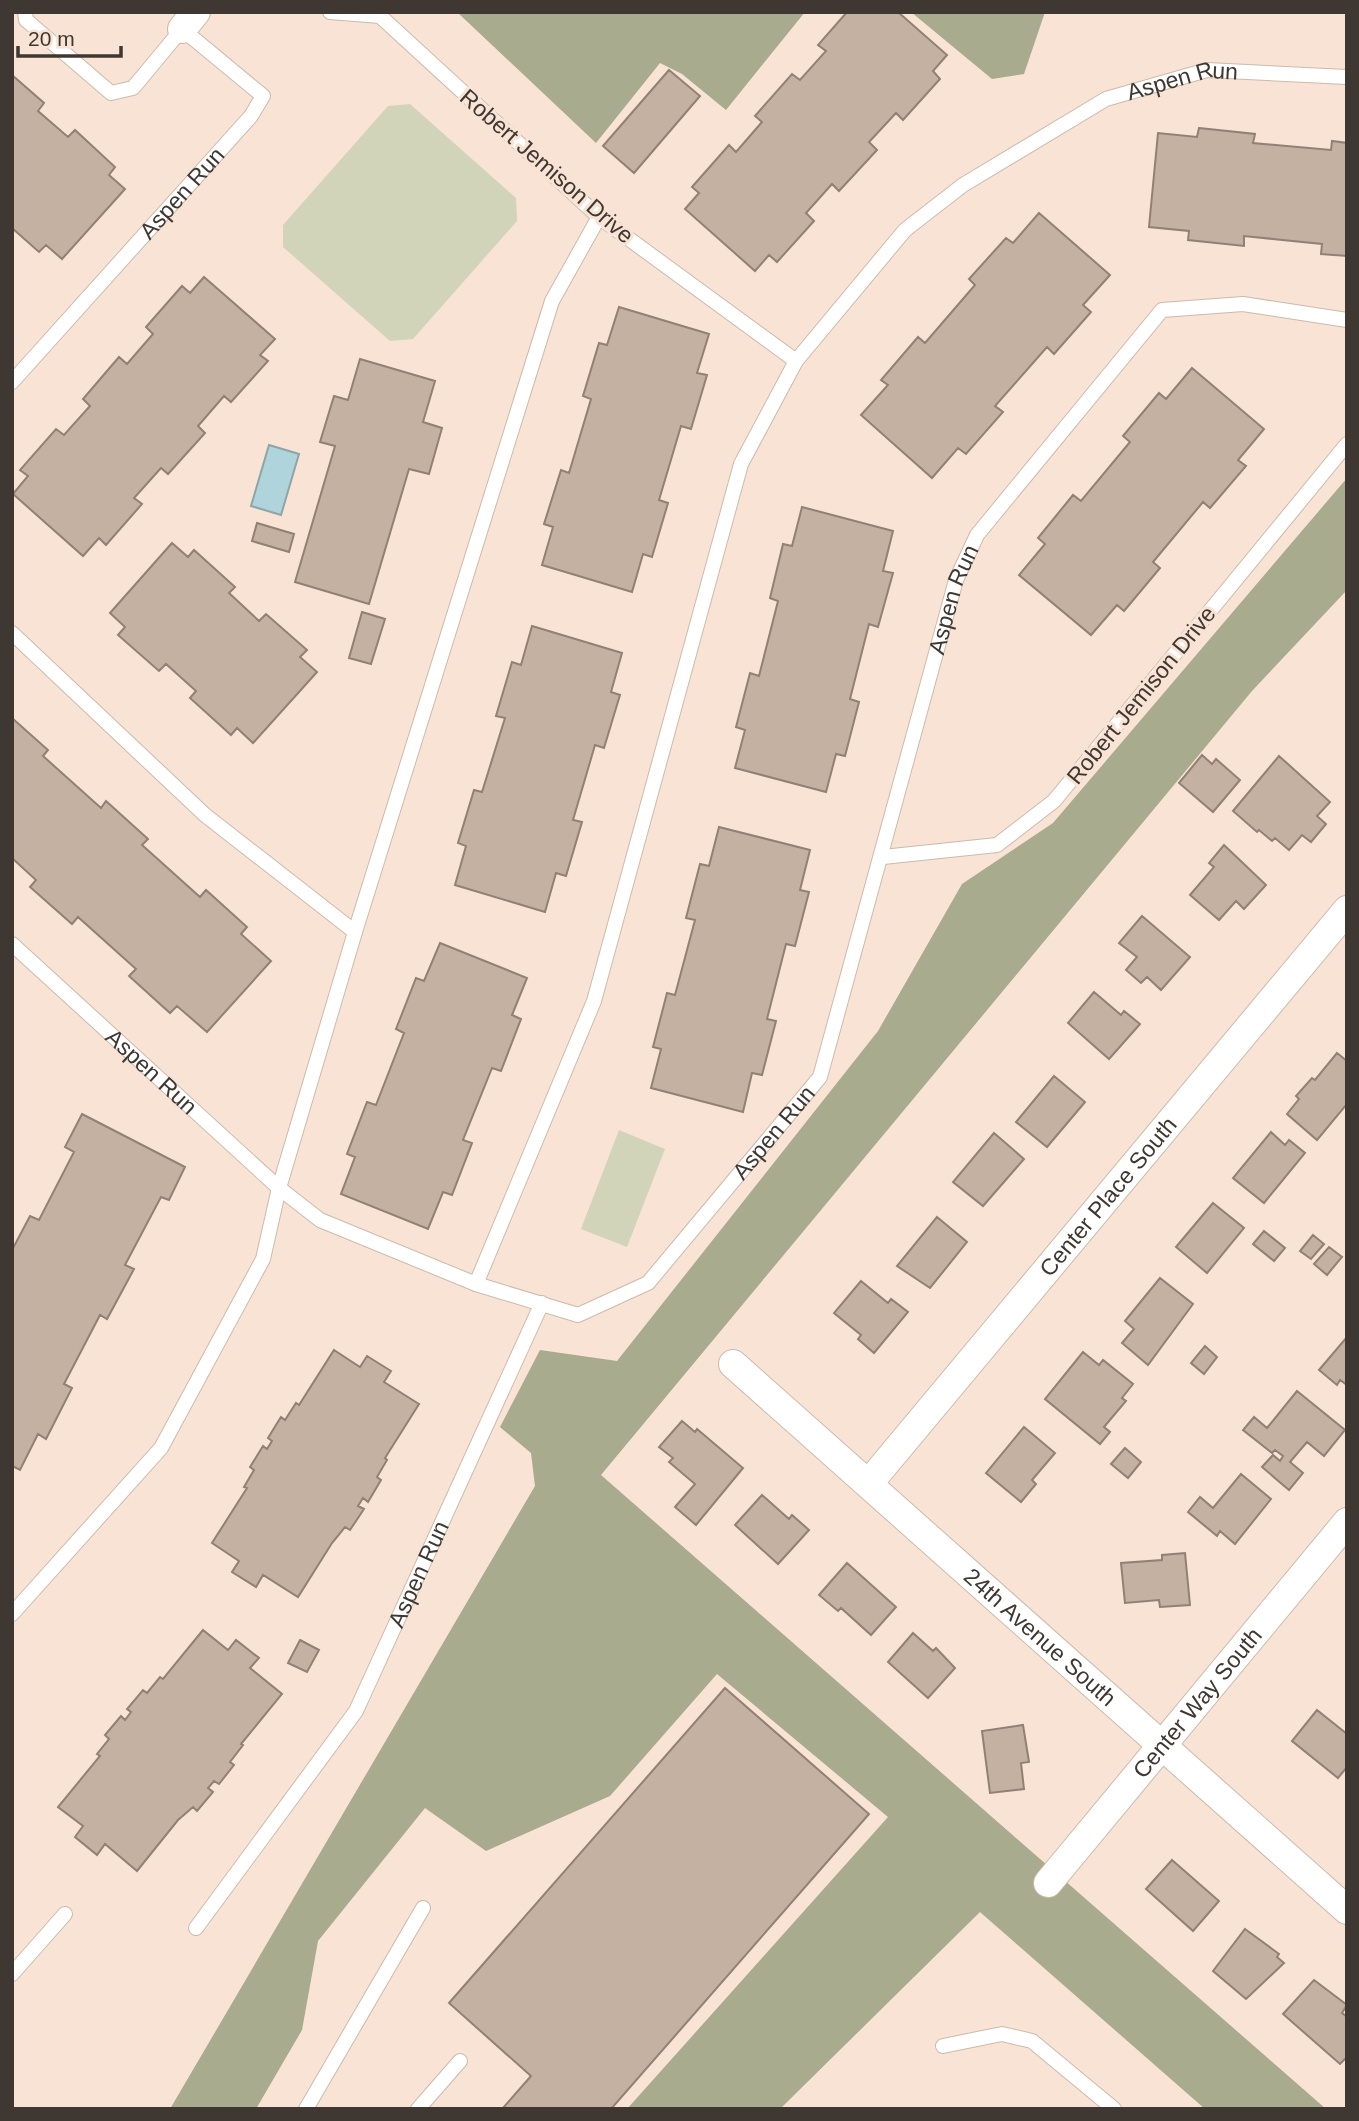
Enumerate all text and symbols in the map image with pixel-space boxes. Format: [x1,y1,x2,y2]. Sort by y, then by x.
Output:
scale bar [18,14,121,58]
text: 20 m [28,27,75,50]
street label: Aspen Run [1124,56,1239,105]
street label: Robert Jemison Drive [455,84,639,248]
street label: Aspen Run [134,142,229,244]
street label: Aspen Run [923,541,984,657]
street label: Robert Jemison Drive [1061,601,1221,789]
street label: Aspen Run [101,1024,202,1119]
street label: Aspen Run [727,1080,820,1184]
street label: Center Place South [1034,1112,1182,1282]
street label: Aspen Run [383,1517,454,1631]
street label: 24th Avenue South [959,1563,1121,1711]
street label: Center Way South [1128,1622,1267,1783]

